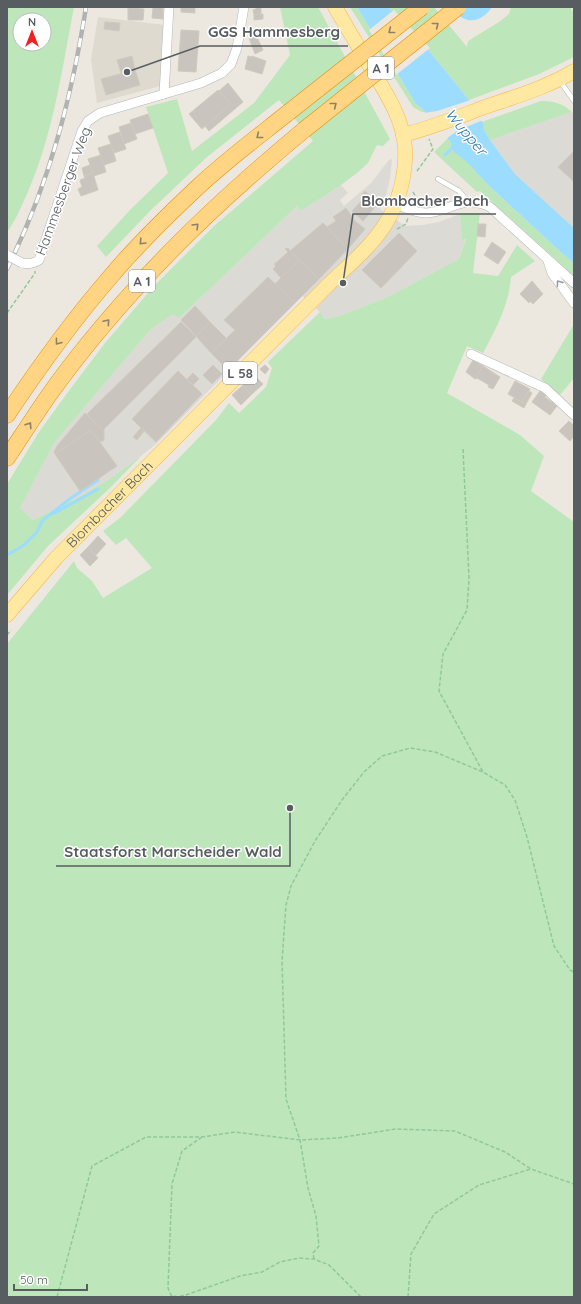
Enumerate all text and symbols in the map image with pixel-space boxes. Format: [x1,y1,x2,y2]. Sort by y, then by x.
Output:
north arrow [12,12,52,52]
text: N [28,15,36,29]
callout: GGS Hammesberg [200,19,348,46]
text: GGS Hammesberg [208,22,340,41]
one-way arrow [431,22,438,29]
one-way arrow [389,27,396,34]
road number: A 1 [368,57,394,79]
one-way arrow [330,103,337,110]
water label: Wupper [441,104,493,161]
street label: Hammesberger Weg [31,124,95,258]
one-way arrow [256,132,263,139]
callout: Blombacher Bach [353,187,496,214]
text: Blombacher Bach [361,191,489,210]
one-way arrow [191,223,199,231]
one-way arrow [139,237,147,245]
road number: A 1 [129,270,155,292]
one-way arrow [557,280,564,287]
one-way arrow [103,319,110,326]
one-way arrow [56,337,63,344]
road number: L 58 [223,362,257,384]
one-way arrow [24,422,32,429]
street label: Blombacher Bach [62,457,157,552]
callout: Staatsforst Marscheider Wald [56,839,290,866]
text: Staatsforst Marscheider Wald [64,842,282,861]
scale bar [14,1266,87,1292]
text: 50 m [20,1272,48,1287]

